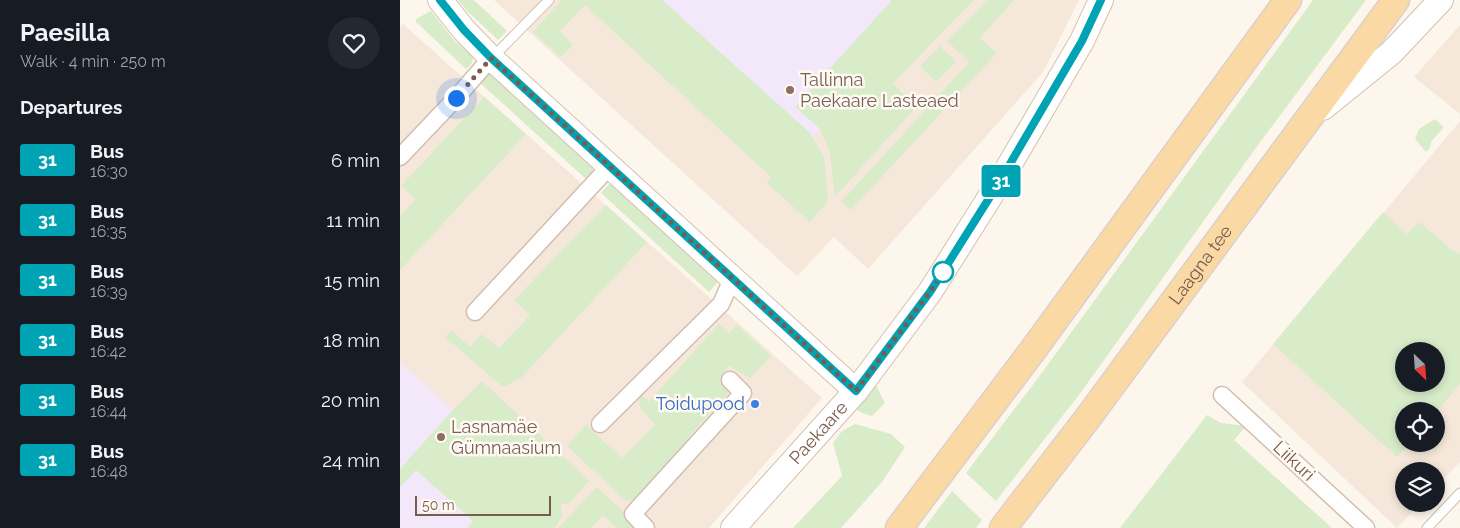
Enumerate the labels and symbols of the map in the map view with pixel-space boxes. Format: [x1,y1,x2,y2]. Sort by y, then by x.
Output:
place label: Tallinna Paekaare Lasteaed [800,69,959,111]
marker: Tallinna Paekaare Lasteaed [784,84,796,96]
your location [444,86,469,111]
line badge: 31 [978,165,1024,197]
street label: Laagna tee [1164,221,1237,308]
unlabelled marker [932,261,954,283]
north arrow [1395,342,1445,392]
place label: Toidupood [656,393,745,414]
street label: Paekaare [785,396,852,468]
marker: Toidupood [749,398,761,410]
place label: Lasnamäe Gümnaasium [451,416,561,458]
marker: Lasnamäe Gümnaasium [435,431,447,443]
street label: Liikuri [1269,436,1319,485]
scale bar [415,493,551,516]

